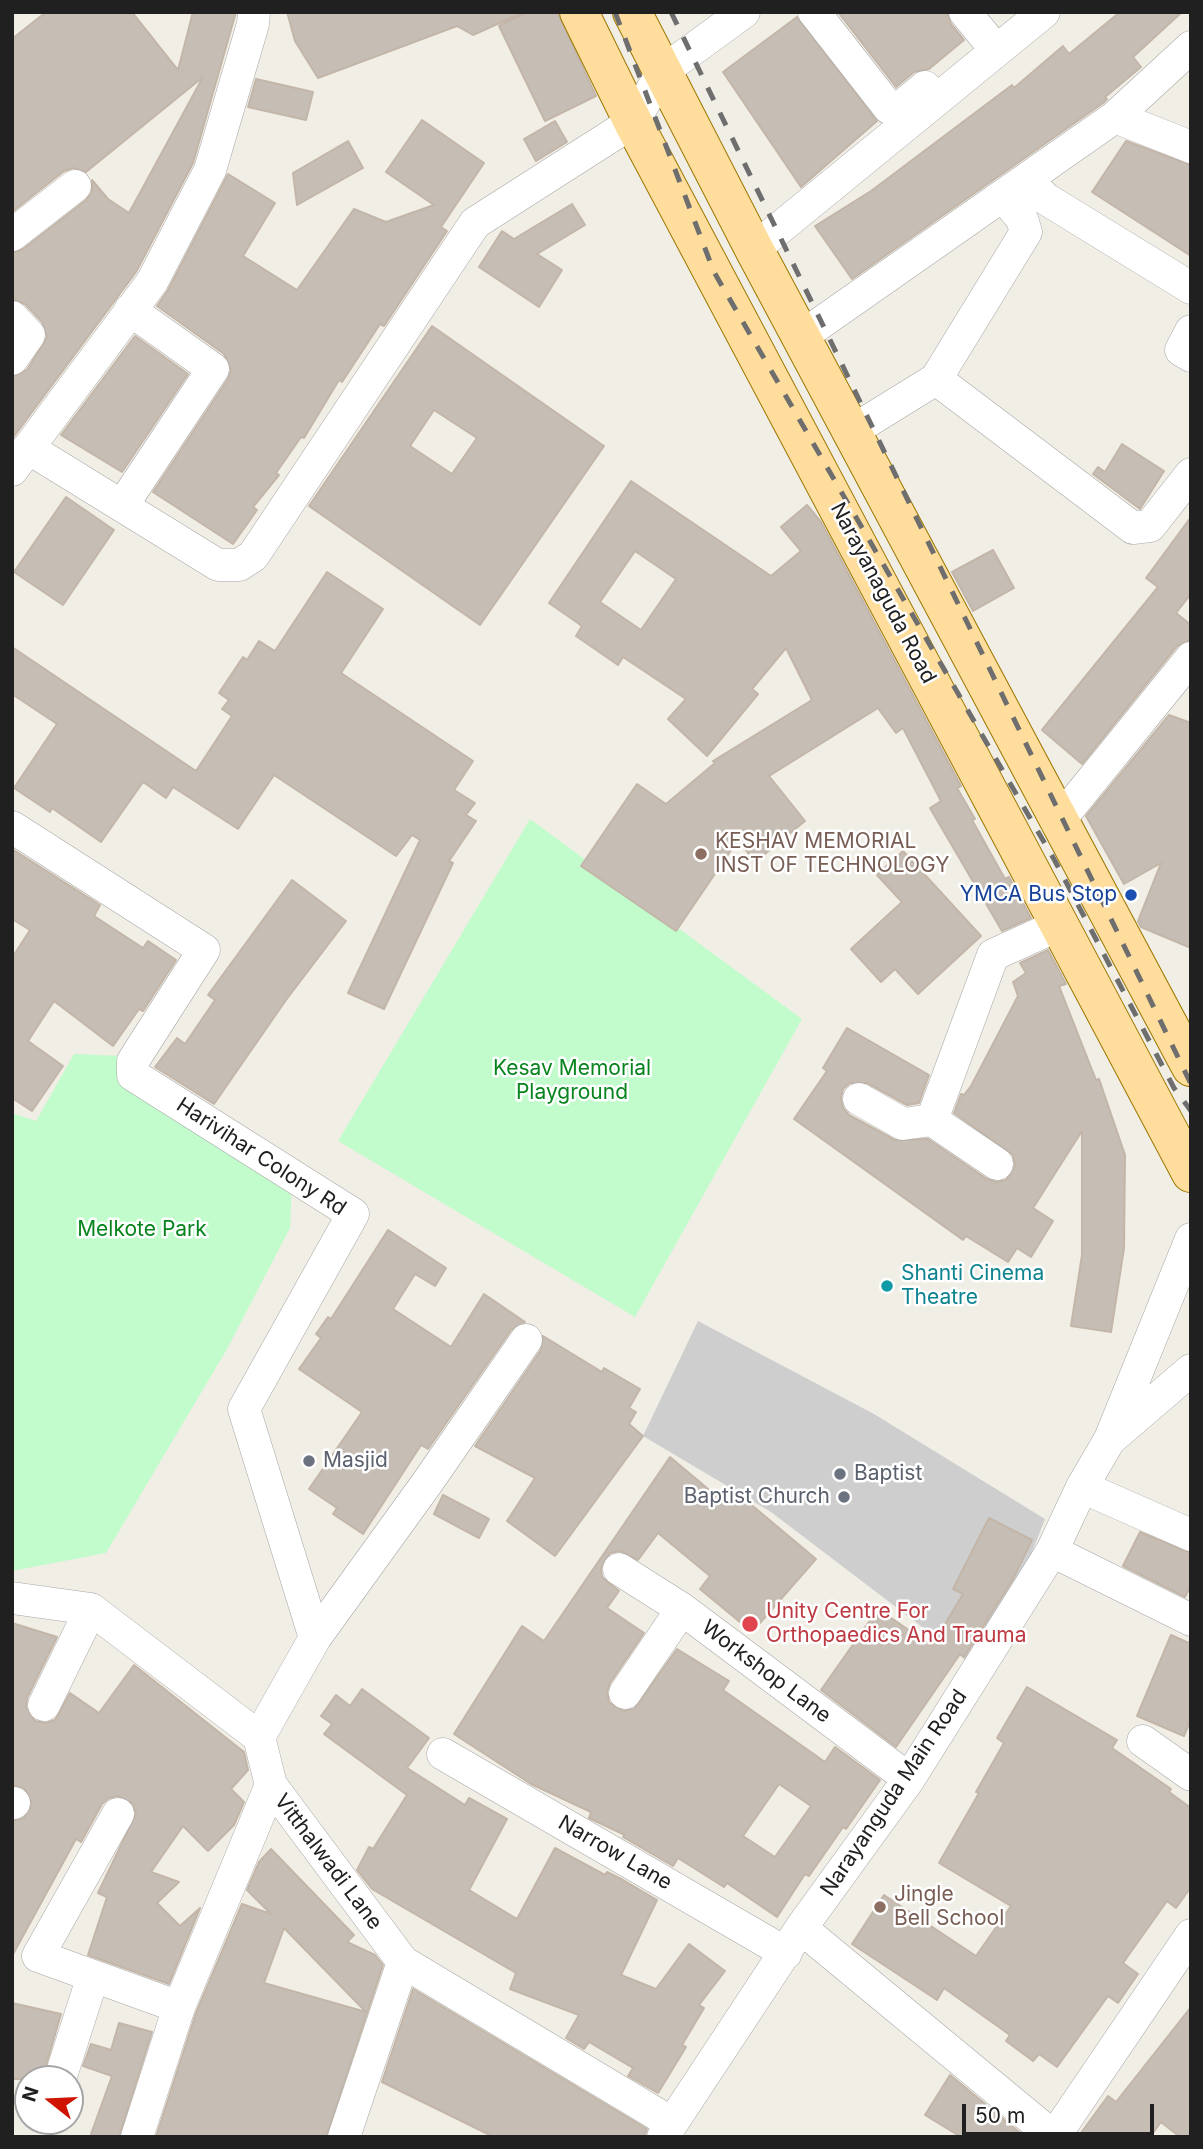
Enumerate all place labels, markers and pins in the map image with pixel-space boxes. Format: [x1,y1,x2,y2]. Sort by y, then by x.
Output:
place label: KESHAV MEMORIAL INST OF TECHNOLOGY [715,829,950,879]
marker: KESHAV MEMORIAL INST OF TECHNOLOGY [693,846,709,862]
place label: YMCA Bus Stop [960,882,1117,908]
marker: YMCA Bus Stop [1123,887,1139,903]
place label: Shanti Cinema Theatre [901,1261,1044,1311]
marker: Shanti Cinema Theatre [879,1278,895,1294]
place label: Masjid [323,1448,388,1474]
marker: Masjid [301,1453,317,1469]
place label: Baptist [854,1461,922,1487]
marker: Baptist [832,1466,848,1482]
place label: Baptist Church [684,1484,830,1510]
marker: Baptist Church [836,1489,852,1505]
place label: Unity Centre For Orthopaedics And Trauma [766,1599,1027,1649]
marker: Unity Centre For Orthopaedics And Trauma [740,1614,760,1634]
place label: Jingle Bell School [894,1882,1004,1932]
marker: Jingle Bell School [872,1899,888,1915]

